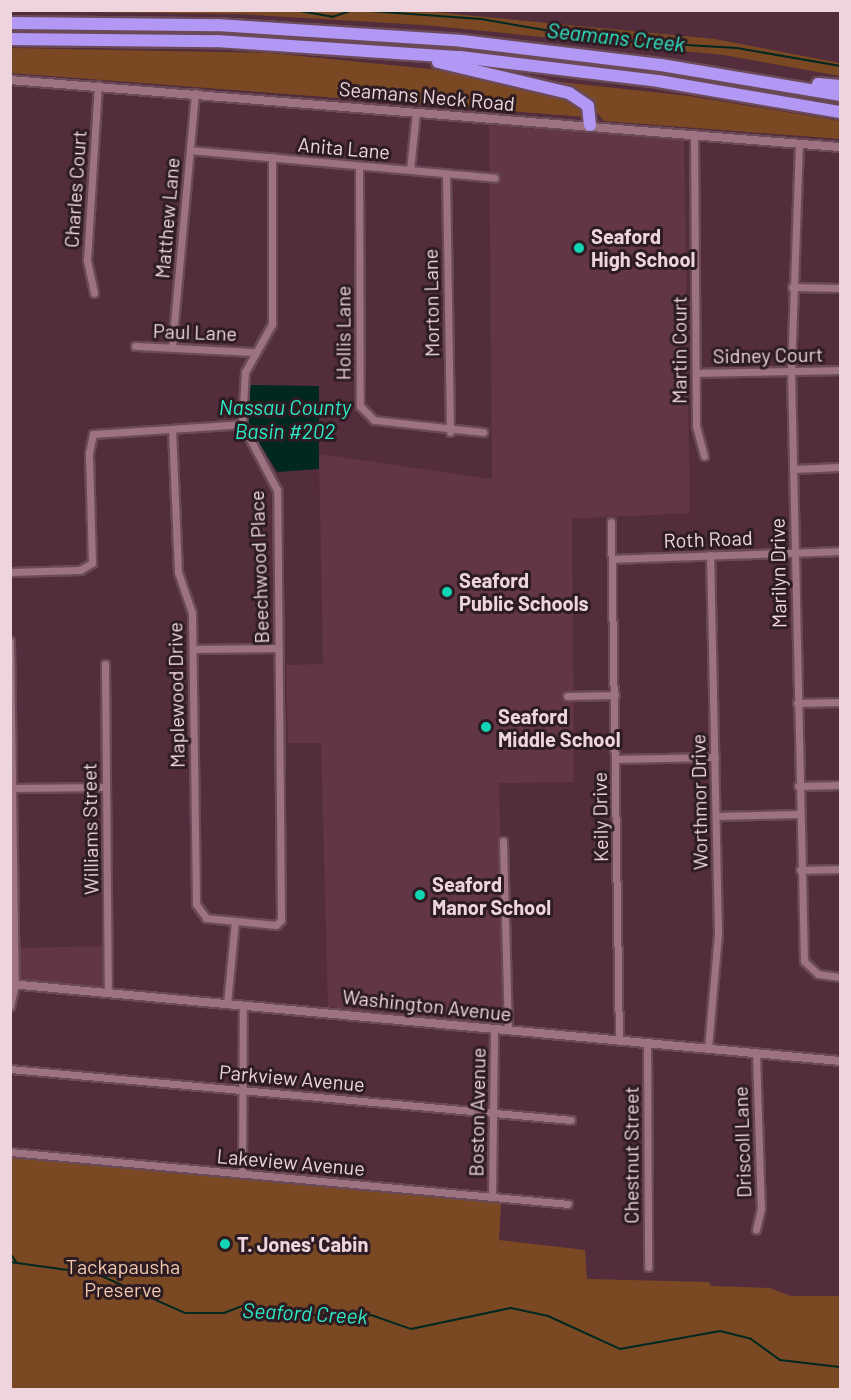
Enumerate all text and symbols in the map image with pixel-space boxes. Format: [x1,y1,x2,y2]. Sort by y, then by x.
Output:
water label: Seamans Creek [546,17,686,57]
street label: Seamans Neck Road [338,76,516,116]
street label: Charles Court [59,129,91,249]
street label: Anita Lane [297,132,391,164]
street label: Matthew Lane [150,157,184,279]
place label: Seaford High School [591,225,695,272]
marker: Seaford High School [572,241,586,255]
street label: Morton Lane [418,249,444,357]
street label: Hollis Lane [331,286,355,380]
street label: Martin Court [667,296,691,404]
street label: Paul Lane [153,319,237,345]
street label: Sidney Court [713,342,823,368]
water label: Nassau County Basin #202 [219,394,351,444]
street label: Beechwood Place [244,490,274,644]
street label: Marilyn Drive [765,518,791,628]
street label: Roth Road [663,525,753,553]
place label: Seaford Public Schools [459,568,589,615]
marker: Seaford Public Schools [440,585,454,599]
street label: Maplewood Drive [163,622,189,768]
place label: Seaford Middle School [498,704,621,751]
marker: Seaford Middle School [479,720,493,734]
street label: Worthmor Drive [686,734,712,870]
street label: Williams Street [77,763,103,895]
street label: Keily Drive [587,772,613,862]
place label: Seaford Manor School [432,872,551,919]
marker: Seaford Manor School [413,888,427,902]
street label: Washington Avenue [341,984,513,1026]
street label: Boston Avenue [464,1047,490,1177]
street label: Parkview Avenue [218,1060,366,1096]
street label: Chestnut Street [619,1086,643,1224]
street label: Driscoll Lane [728,1086,756,1198]
street label: Lakeview Avenue [216,1144,366,1180]
place label: T. Jones' Cabin [237,1232,368,1256]
marker: T. Jones' Cabin [218,1237,232,1251]
park label: Tackapausha Preserve [66,1254,180,1301]
water label: Seaford Creek [242,1297,368,1329]

